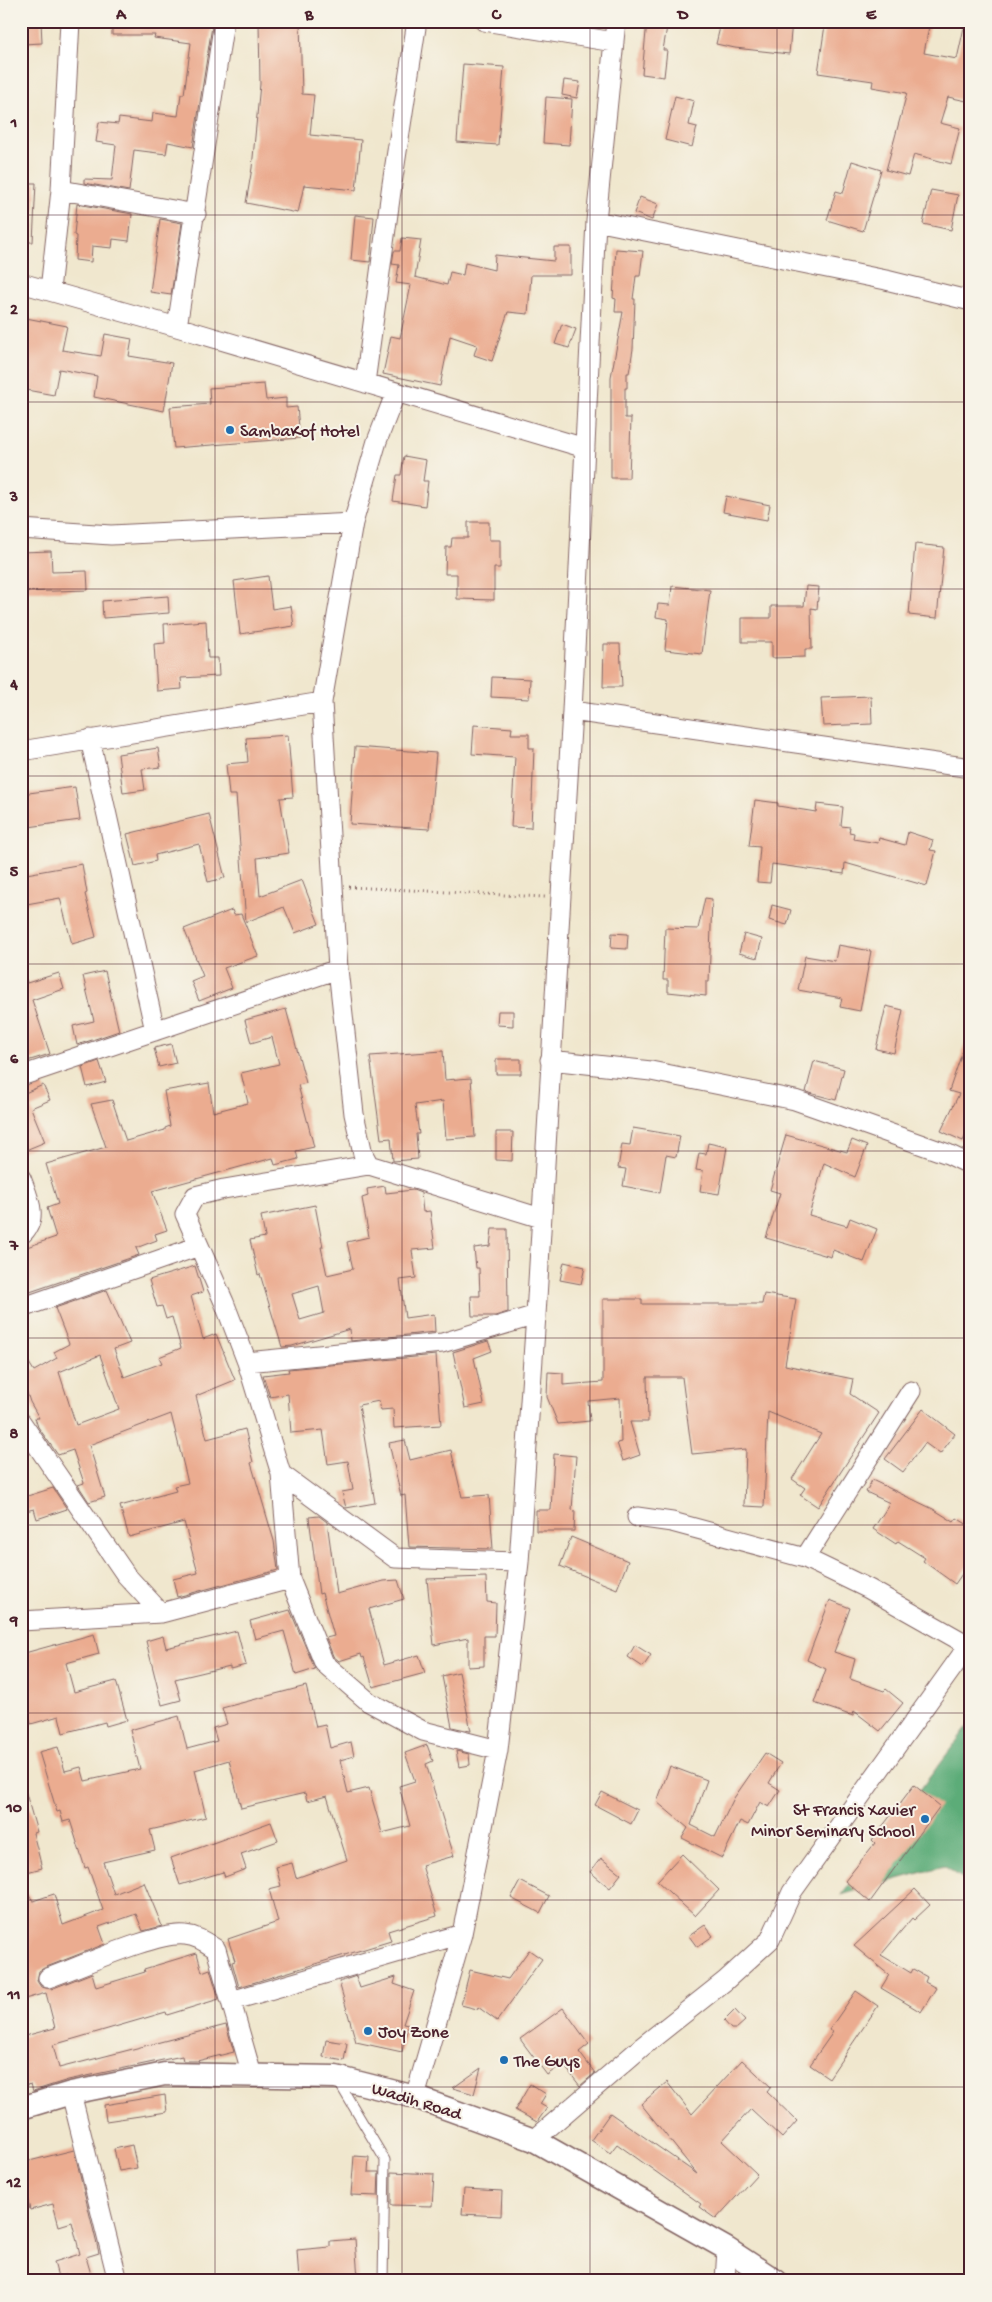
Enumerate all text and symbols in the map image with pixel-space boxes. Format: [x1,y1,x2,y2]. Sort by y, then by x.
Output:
text: A [115,7,127,26]
text: B [304,7,314,26]
text: C [491,7,502,26]
text: D [676,7,689,26]
text: E [866,7,877,26]
text: 1 [10,115,17,134]
text: 2 [10,302,18,321]
place label: SambaKof Hotel [240,422,360,443]
marker: SambaKof Hotel [224,424,236,436]
text: 3 [9,489,18,508]
text: 4 [9,677,18,696]
text: 5 [10,864,19,883]
text: 6 [10,1051,19,1070]
text: 7 [9,1238,19,1257]
text: 8 [10,1426,19,1445]
text: 9 [9,1613,18,1632]
text: 10 [5,1800,22,1819]
place label: St Francis Xavier Minor Seminary School [751,1801,917,1843]
marker: St Francis Xavier Minor Seminary School [919,1813,931,1825]
text: 11 [7,1987,20,2006]
place label: Joy Zone [378,2023,450,2044]
marker: Joy Zone [362,2025,374,2037]
place label: The Guys [513,2052,581,2073]
marker: The Guys [498,2054,510,2066]
street label: Wadih Road [369,2079,465,2126]
text: 12 [6,2175,21,2194]

